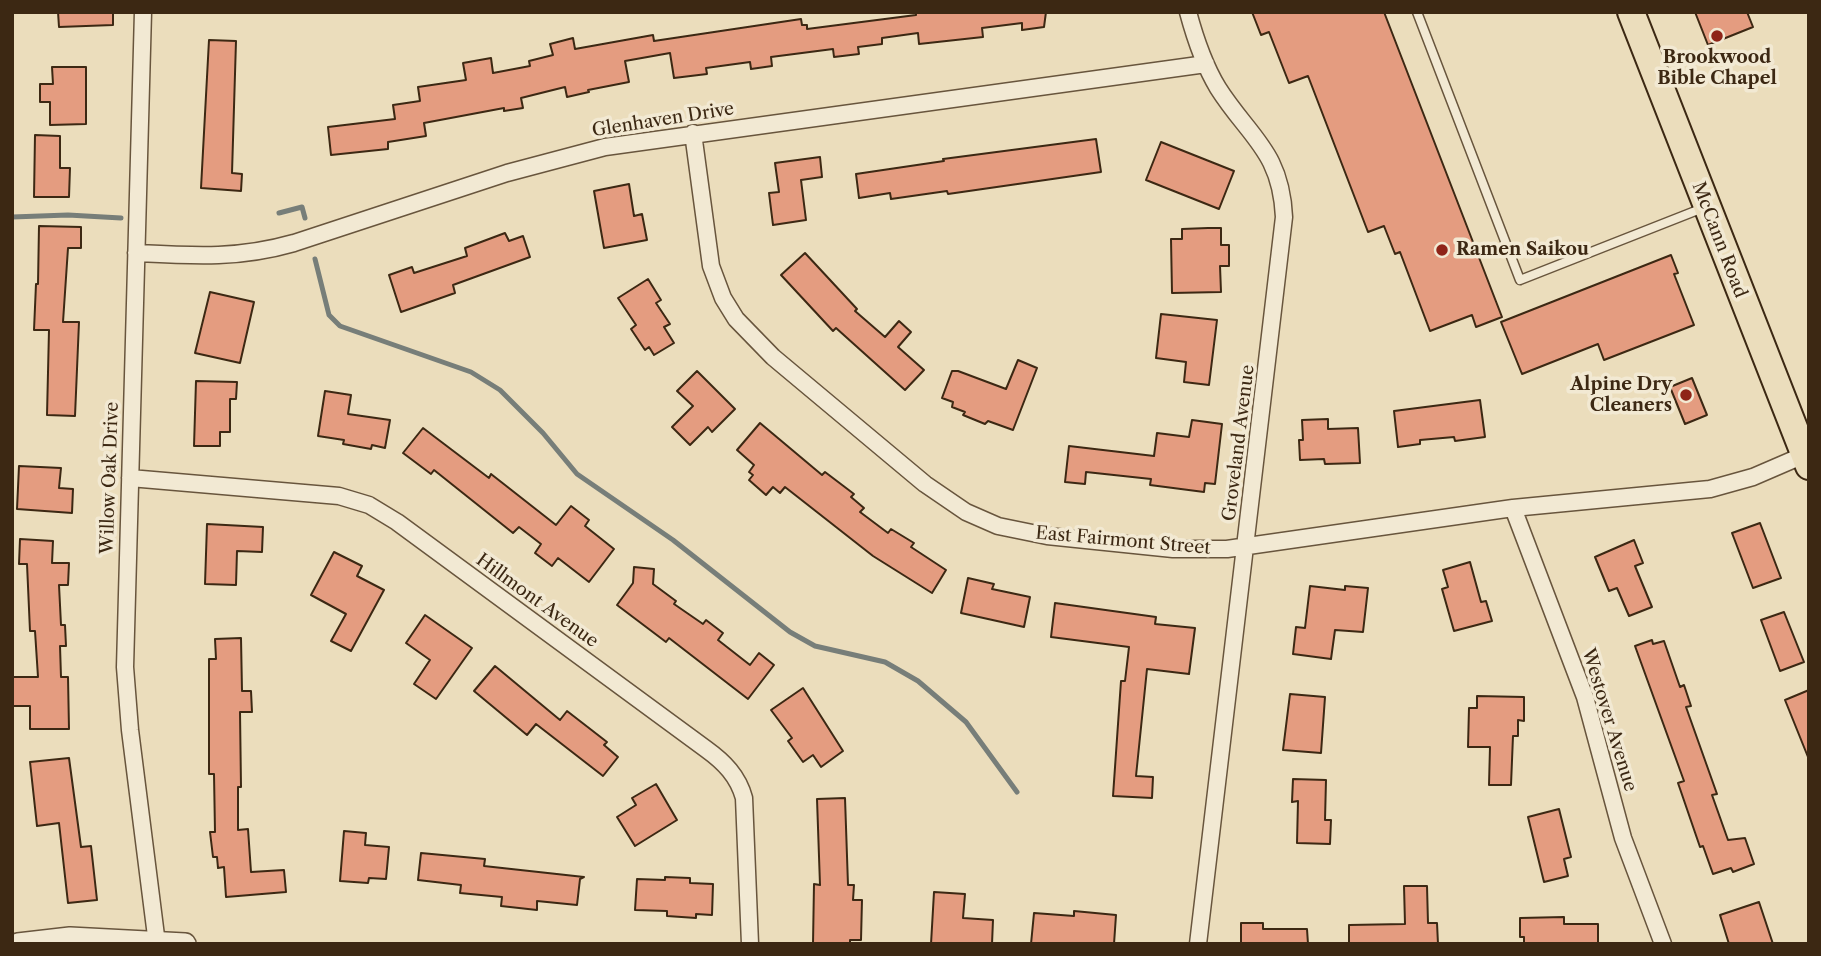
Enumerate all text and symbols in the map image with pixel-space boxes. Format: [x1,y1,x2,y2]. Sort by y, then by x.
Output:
marker: Brookwood Bible Chapel [1709,28,1725,44]
place label: Brookwood Bible Chapel [1657,47,1777,90]
street label: Glenhaven Drive [590,98,736,142]
street label: McCann Road [1687,179,1751,301]
place label: Ramen Saikou [1456,239,1589,261]
marker: Ramen Saikou [1434,242,1450,258]
street label: Groveland Avenue [1219,364,1259,522]
place label: Alpine Dry Cleaners [1570,374,1672,416]
marker: Alpine Dry Cleaners [1678,387,1694,403]
street label: Willow Oak Drive [97,401,123,555]
street label: East Fairmont Street [1035,523,1211,559]
street label: Hillmont Avenue [472,549,602,653]
street label: Westover Avenue [1577,646,1641,794]

